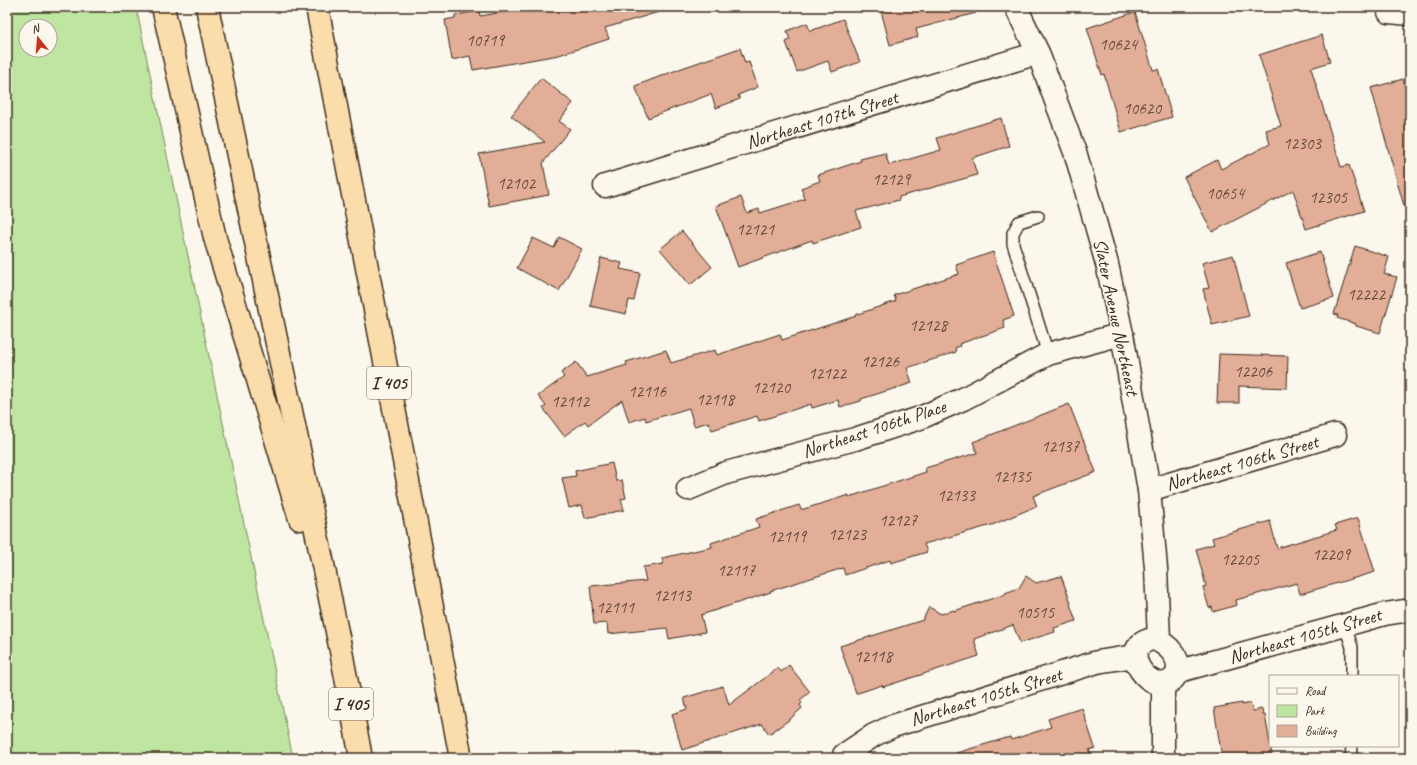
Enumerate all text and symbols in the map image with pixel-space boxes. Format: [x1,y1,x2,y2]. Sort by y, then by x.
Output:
north arrow [18,18,58,58]
text: N [30,20,42,36]
house number: 10719 [466,30,505,51]
house number: 10624 [1099,34,1139,55]
street label: Northeast 107th Street [743,85,902,154]
house number: 10620 [1123,98,1162,119]
house number: 12303 [1283,133,1322,154]
house number: 12129 [872,169,911,190]
house number: 12102 [497,173,536,194]
house number: 10654 [1206,183,1246,204]
house number: 12305 [1309,187,1348,208]
house number: 12121 [736,219,775,240]
street label: Slater Avenue Northeast [1088,236,1145,399]
house number: 12222 [1347,284,1386,305]
house number: 12128 [909,315,949,336]
house number: 12126 [861,351,900,372]
house number: 12206 [1234,361,1273,382]
house number: 12122 [808,363,847,384]
road number: I 405 [367,367,411,399]
house number: 12120 [752,377,791,398]
house number: 12116 [628,381,667,402]
house number: 12118 [696,389,736,410]
house number: 12112 [551,391,590,412]
street label: Northeast 106th Place [799,394,951,464]
street label: Northeast 106th Street [1163,429,1323,496]
house number: 12137 [1041,436,1080,457]
house number: 12135 [993,466,1032,487]
house number: 12133 [937,485,976,506]
house number: 12127 [879,510,918,531]
house number: 12123 [828,524,867,545]
house number: 12119 [768,526,807,547]
house number: 12209 [1312,544,1351,565]
house number: 12205 [1221,549,1260,570]
house number: 12117 [717,560,756,581]
house number: 12113 [653,585,692,606]
house number: 12111 [596,597,635,618]
house number: 10515 [1016,602,1055,623]
street label: Northeast 105th Street [1226,602,1386,669]
house number: 12118 [854,646,894,667]
street label: Northeast 105th Street [907,662,1066,731]
legend [1269,675,1399,747]
text: Road [1305,683,1327,699]
road number: I 405 [329,688,373,720]
text: Park [1305,703,1326,719]
text: Building [1305,723,1337,739]

